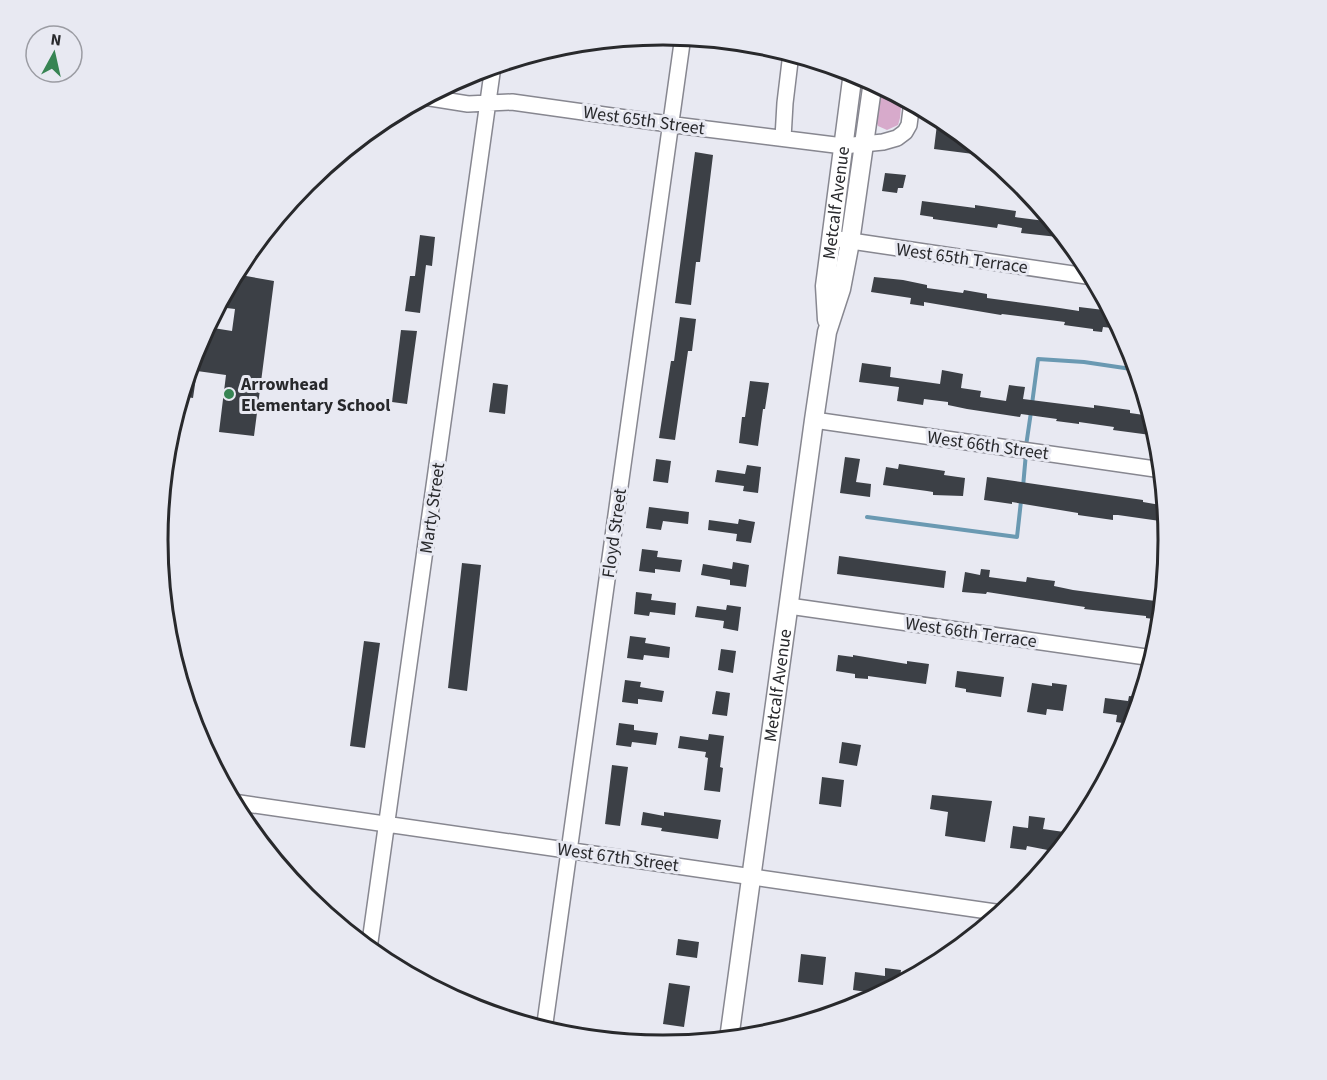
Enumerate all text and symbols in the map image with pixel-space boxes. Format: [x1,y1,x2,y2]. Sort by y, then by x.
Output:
north arrow [24,24,84,84]
text: N [49,29,63,52]
street label: West 65th Street [582,100,706,141]
street label: Metcalf Avenue [817,145,856,261]
street label: West 65th Terrace [895,237,1029,280]
place label: Arrowhead Elementary School [240,372,391,418]
marker: Arrowhead Elementary School [222,387,236,401]
street label: West 66th Street [926,425,1050,466]
street label: Marty Street [414,461,451,555]
street label: Floyd Street [596,487,633,579]
street label: West 66th Terrace [904,611,1038,654]
street label: Metcalf Avenue [758,627,798,743]
street label: West 67th Street [556,837,680,878]

